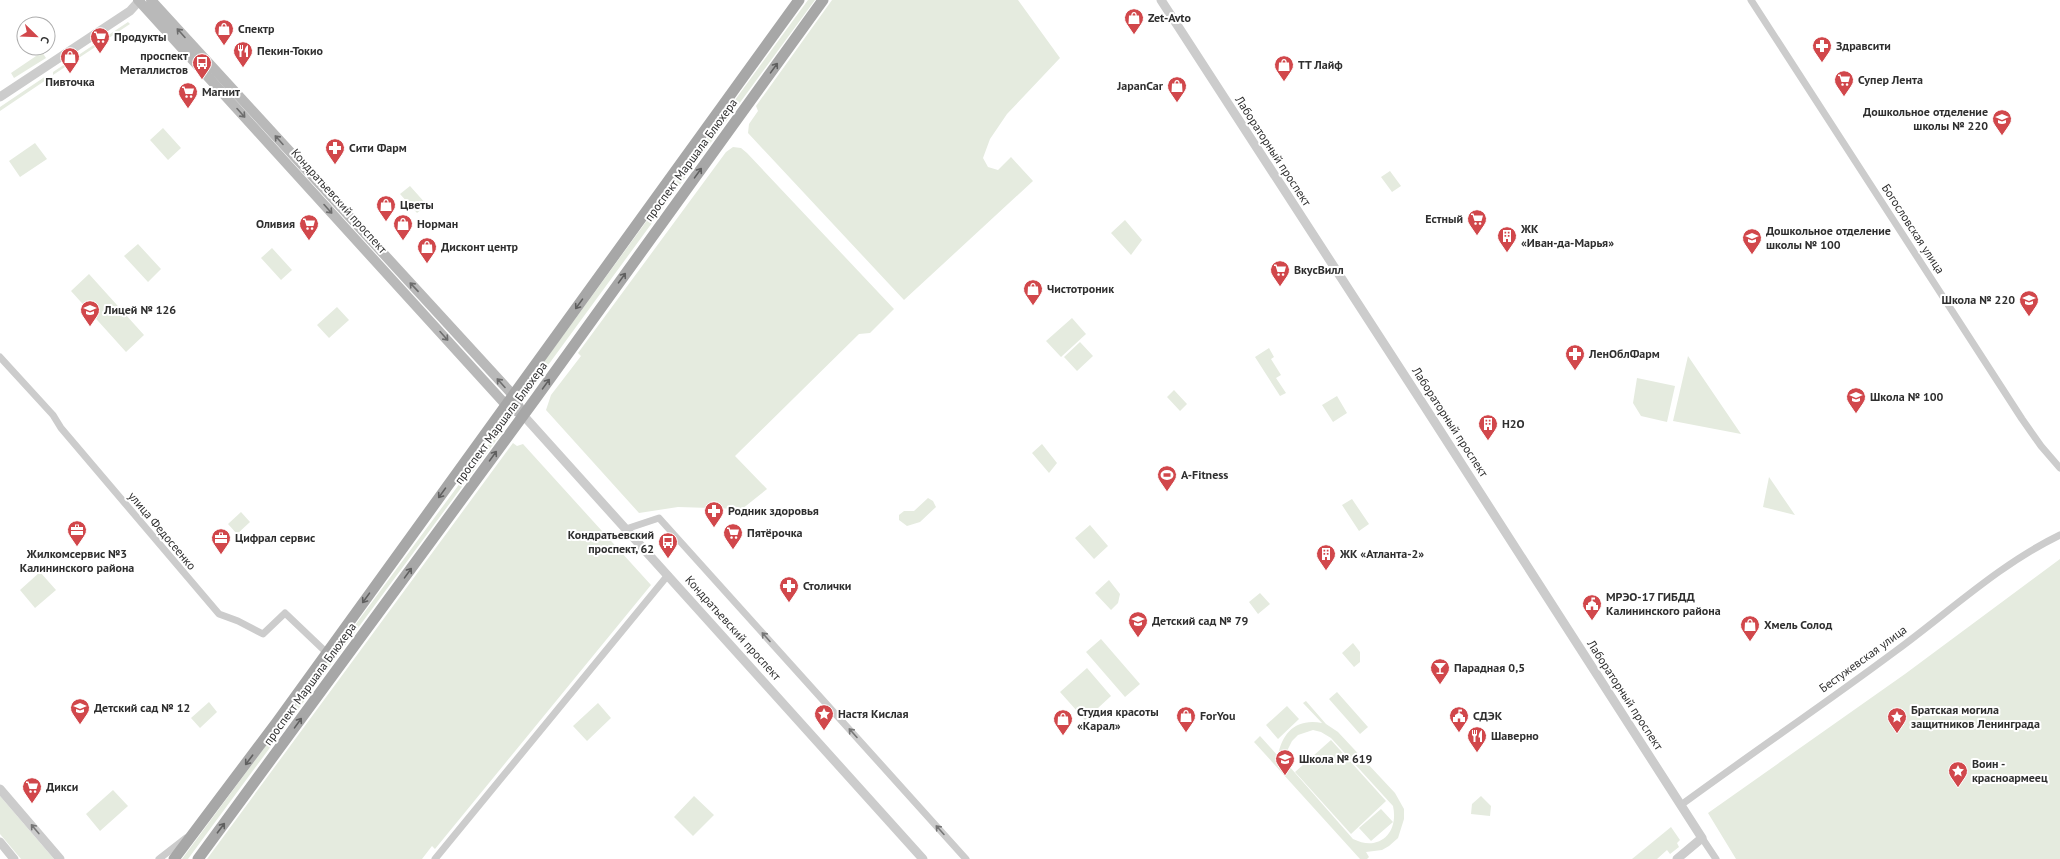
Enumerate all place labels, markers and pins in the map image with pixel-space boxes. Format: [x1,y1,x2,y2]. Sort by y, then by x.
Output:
shop icon: Zet-Avto [1123,7,1145,35]
place label: Zet-Avto [1148,10,1191,25]
shop icon: Спектр [213,18,235,46]
place label: Спектр [238,21,275,36]
supermarket icon: Продукты [89,26,111,54]
place label: Продукты [114,29,166,44]
pharmacy icon: Здравсити [1811,35,1833,63]
place label: Здравсити [1836,38,1891,53]
restaurant icon: Пекин-Токио [232,40,254,68]
place label: Пекин-Токио [257,43,324,58]
shop icon: Пивточка [59,46,81,74]
place label: проспект Металлистов [120,48,188,77]
bus stop icon: проспект Металлистов [191,52,213,80]
shop icon: ТТ Лайф [1273,54,1295,82]
place label: ТТ Лайф [1298,57,1343,72]
supermarket icon: Супер Лента [1833,69,1855,97]
place label: Супер Лента [1858,72,1923,87]
place label: Пивточка [45,74,95,89]
shop icon: JapanCar [1166,75,1188,103]
place label: JapanCar [1116,78,1164,93]
supermarket icon: Магнит [177,81,199,109]
place label: Магнит [202,84,240,99]
place label: Дошкольное отделение школы № 220 [1863,104,1988,133]
school or university icon: Дошкольное отделение школы № 220 [1991,108,2013,136]
pharmacy icon: Сити Фарм [324,137,346,165]
place label: Сити Фарм [349,140,407,155]
shop icon: Цветы [375,194,397,222]
place label: Цветы [400,197,434,212]
supermarket icon: Естный [1466,208,1488,236]
place label: Естный [1425,211,1463,226]
supermarket icon: Оливия [298,213,320,241]
shop icon: Норман [392,213,414,241]
place label: Оливия [256,216,295,231]
place label: Норман [417,216,458,231]
place label: ЖК «Иван-да-Марья» [1520,221,1614,250]
place label: Дошкольное отделение школы № 100 [1766,223,1891,252]
building icon: ЖК «Иван-да-Марья» [1496,225,1518,253]
school or university icon: Дошкольное отделение школы № 100 [1741,227,1763,255]
shop icon: Дисконт центр [416,236,438,264]
place label: Дисконт центр [441,239,519,254]
supermarket icon: ВкусВилл [1269,259,1291,287]
place label: ВкусВилл [1294,262,1344,277]
shop icon: Чистотроник [1022,278,1044,306]
place label: Чистотроник [1047,281,1114,296]
school or university icon: Школа № 220 [2018,289,2040,317]
place label: Школа № 220 [1942,292,2015,307]
school or university icon: Лицей № 126 [79,299,101,327]
place label: Лицей № 126 [103,302,176,317]
pharmacy icon: ЛенОблФарм [1564,343,1586,371]
place label: ЛенОблФарм [1588,346,1660,361]
school or university icon: Школа № 100 [1845,386,1867,414]
place label: Школа № 100 [1870,389,1944,404]
building icon: H2O [1477,413,1499,441]
place label: H2O [1502,416,1525,431]
sports icon: A-Fitness [1156,464,1178,492]
place label: A-Fitness [1181,467,1228,482]
pharmacy icon: Родник здоровья [703,500,725,528]
place label: Родник здоровья [728,503,819,518]
office icon: Жилкомсервис №3 Калининского района [66,519,88,547]
supermarket icon: Пятёрочка [722,522,744,550]
place label: Пятёрочка [747,525,803,540]
office icon: Цифрал сервис [210,527,232,555]
place label: Кондратьевский проспект, 62 [568,527,654,556]
place label: Цифрал сервис [235,530,315,545]
bus stop icon: Кондратьевский проспект, 62 [657,531,679,559]
building icon: ЖК «Атланта-2» [1315,543,1337,571]
place label: Жилкомсервис №3 Калининского района [20,546,134,575]
place label: ЖК «Атланта-2» [1339,546,1424,561]
pharmacy icon: Столички [778,575,800,603]
place label: Столички [803,578,851,593]
place label: МРЭО-17 ГИБДД Калининского района [1606,589,1721,618]
public building icon: МРЭО-17 ГИБДД Калининского района [1581,593,1603,621]
school or university icon: Детский сад № 79 [1127,610,1149,638]
place label: Детский сад № 79 [1152,613,1248,628]
shop icon: Хмель Солод [1739,614,1761,642]
place label: Хмель Солод [1764,617,1832,632]
bar icon: Парадная 0,5 [1429,657,1451,685]
place label: Парадная 0,5 [1454,660,1525,675]
school or university icon: Детский сад № 12 [69,697,91,725]
place label: Детский сад № 12 [94,700,190,715]
place label: Братская могила защитников Ленинграда [1911,702,2040,731]
place icon: Настя Кислая [813,703,835,731]
place label: Студия красоты «Карал» [1077,704,1159,733]
shop icon: ForYou [1175,705,1197,733]
public building icon: СДЭК [1448,705,1470,733]
place label: Настя Кислая [838,706,909,721]
place icon: Братская могила защитников Ленинграда [1886,706,1908,734]
shop icon: Студия красоты «Карал» [1052,708,1074,736]
place label: ForYou [1200,708,1235,723]
place label: СДЭК [1473,708,1503,723]
restaurant icon: Шаверно [1466,725,1488,753]
place label: Шаверно [1491,728,1539,743]
school or university icon: Школа № 619 [1274,748,1296,776]
place label: Школа № 619 [1299,751,1373,766]
place label: Воин - красноармеец [1972,756,2048,785]
place icon: Воин - красноармеец [1947,760,1969,788]
supermarket icon: Дикси [21,776,43,804]
place label: Дикси [46,779,78,794]

